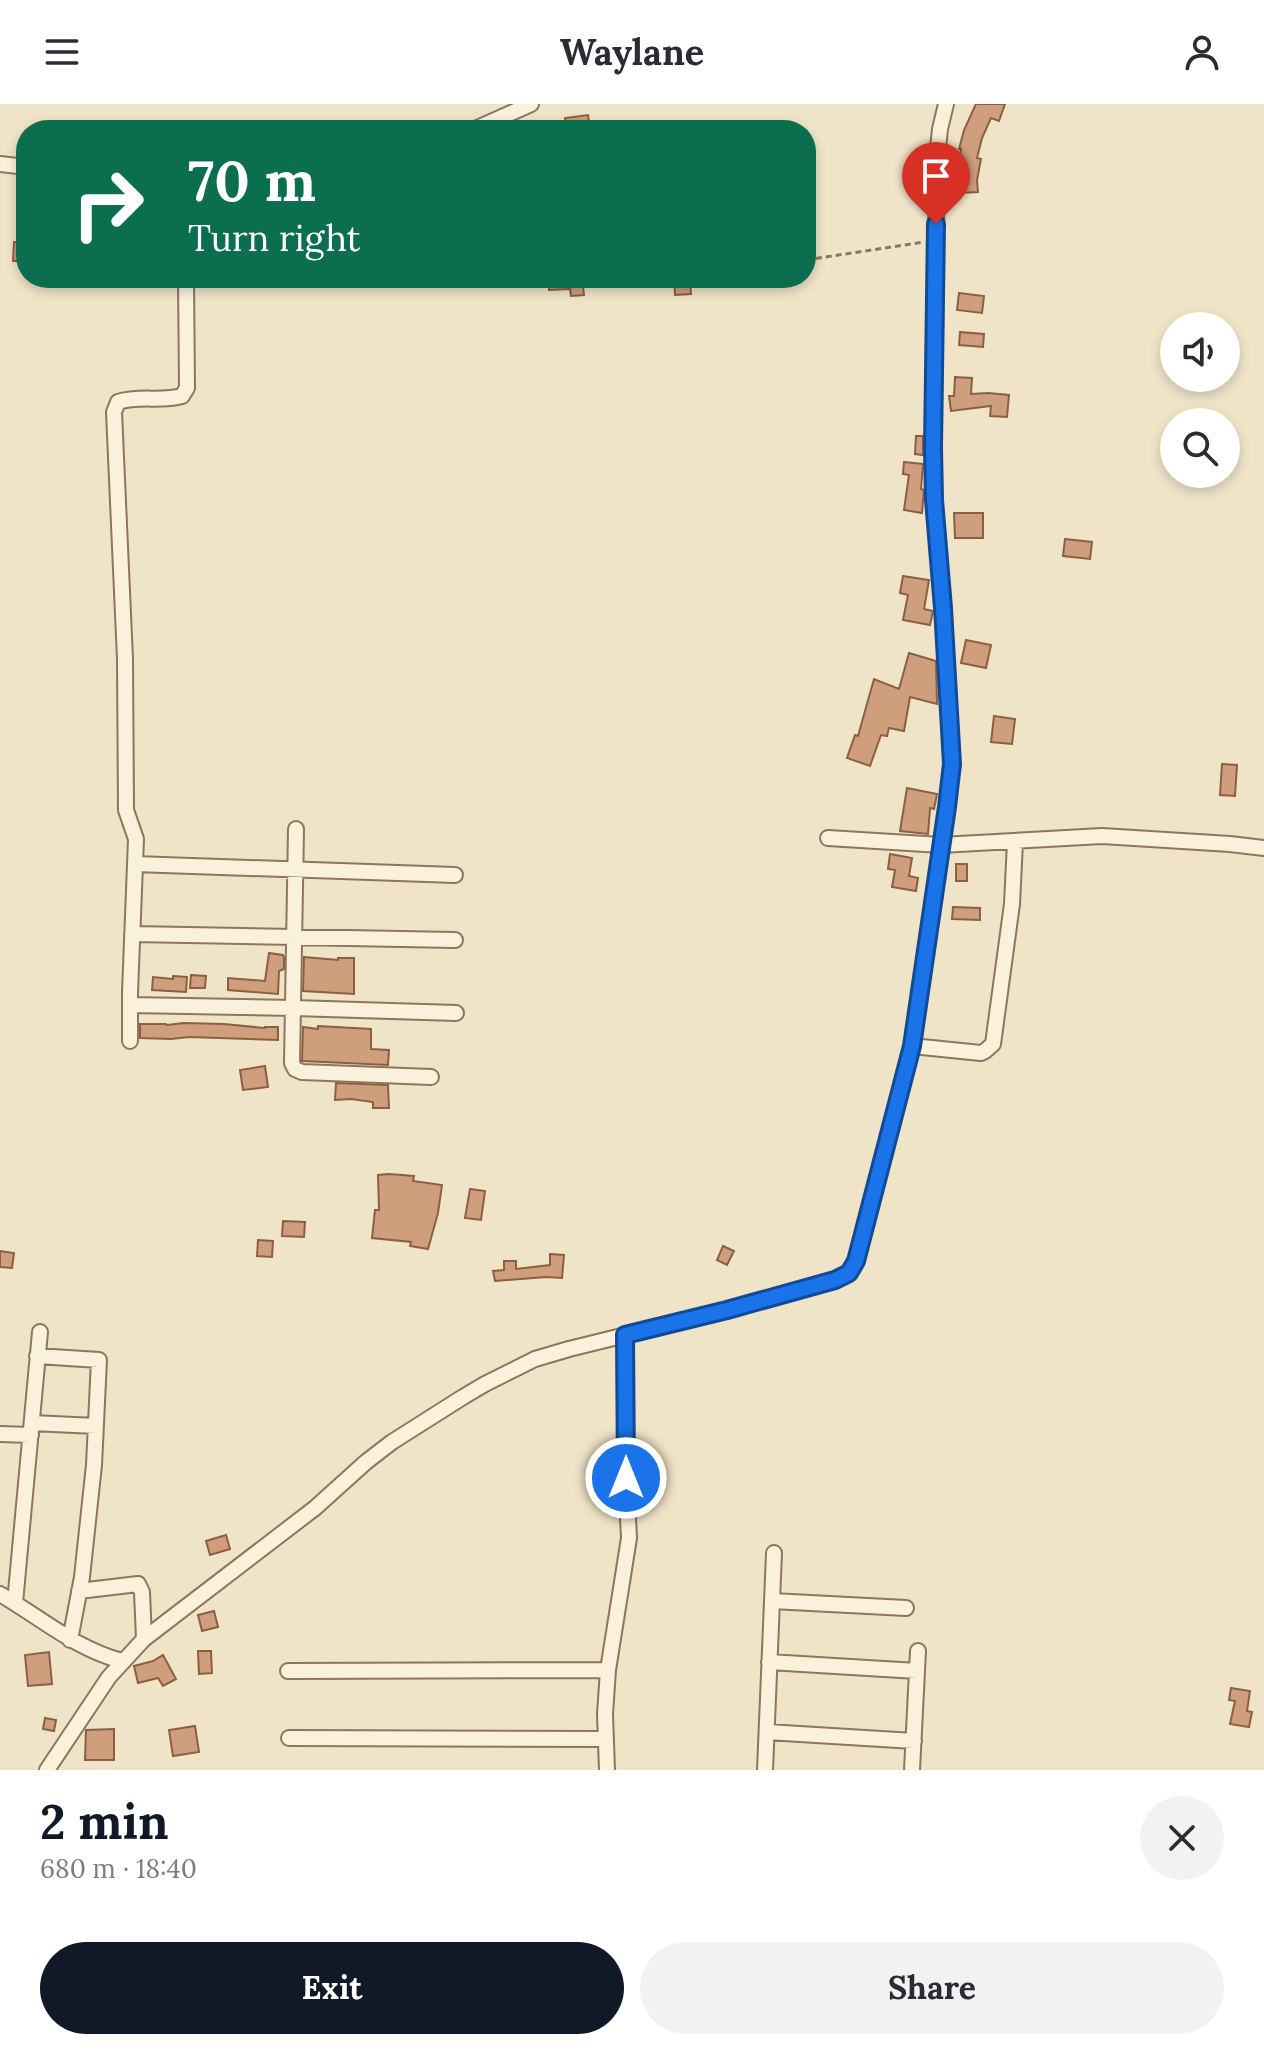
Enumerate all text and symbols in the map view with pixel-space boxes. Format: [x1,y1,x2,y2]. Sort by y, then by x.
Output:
text: Waylane [560,29,704,75]
icon: menu [40,30,84,74]
icon: person [1180,30,1224,74]
pin [902,142,970,224]
text: 70 m [188,145,316,216]
icon: right [56,152,160,256]
icon: arrive [914,154,958,198]
text: Turn right [188,215,361,261]
map controls [1160,312,1240,488]
button: sound [1160,312,1240,392]
button: search [1160,408,1240,488]
position arrow [584,1436,668,1520]
text: 2 min [40,1791,169,1852]
button: close [1140,1796,1224,1880]
text: 680 m · 18:40 [40,1852,197,1885]
button: Exit [40,1942,624,2034]
button: Share [640,1942,1224,2034]

